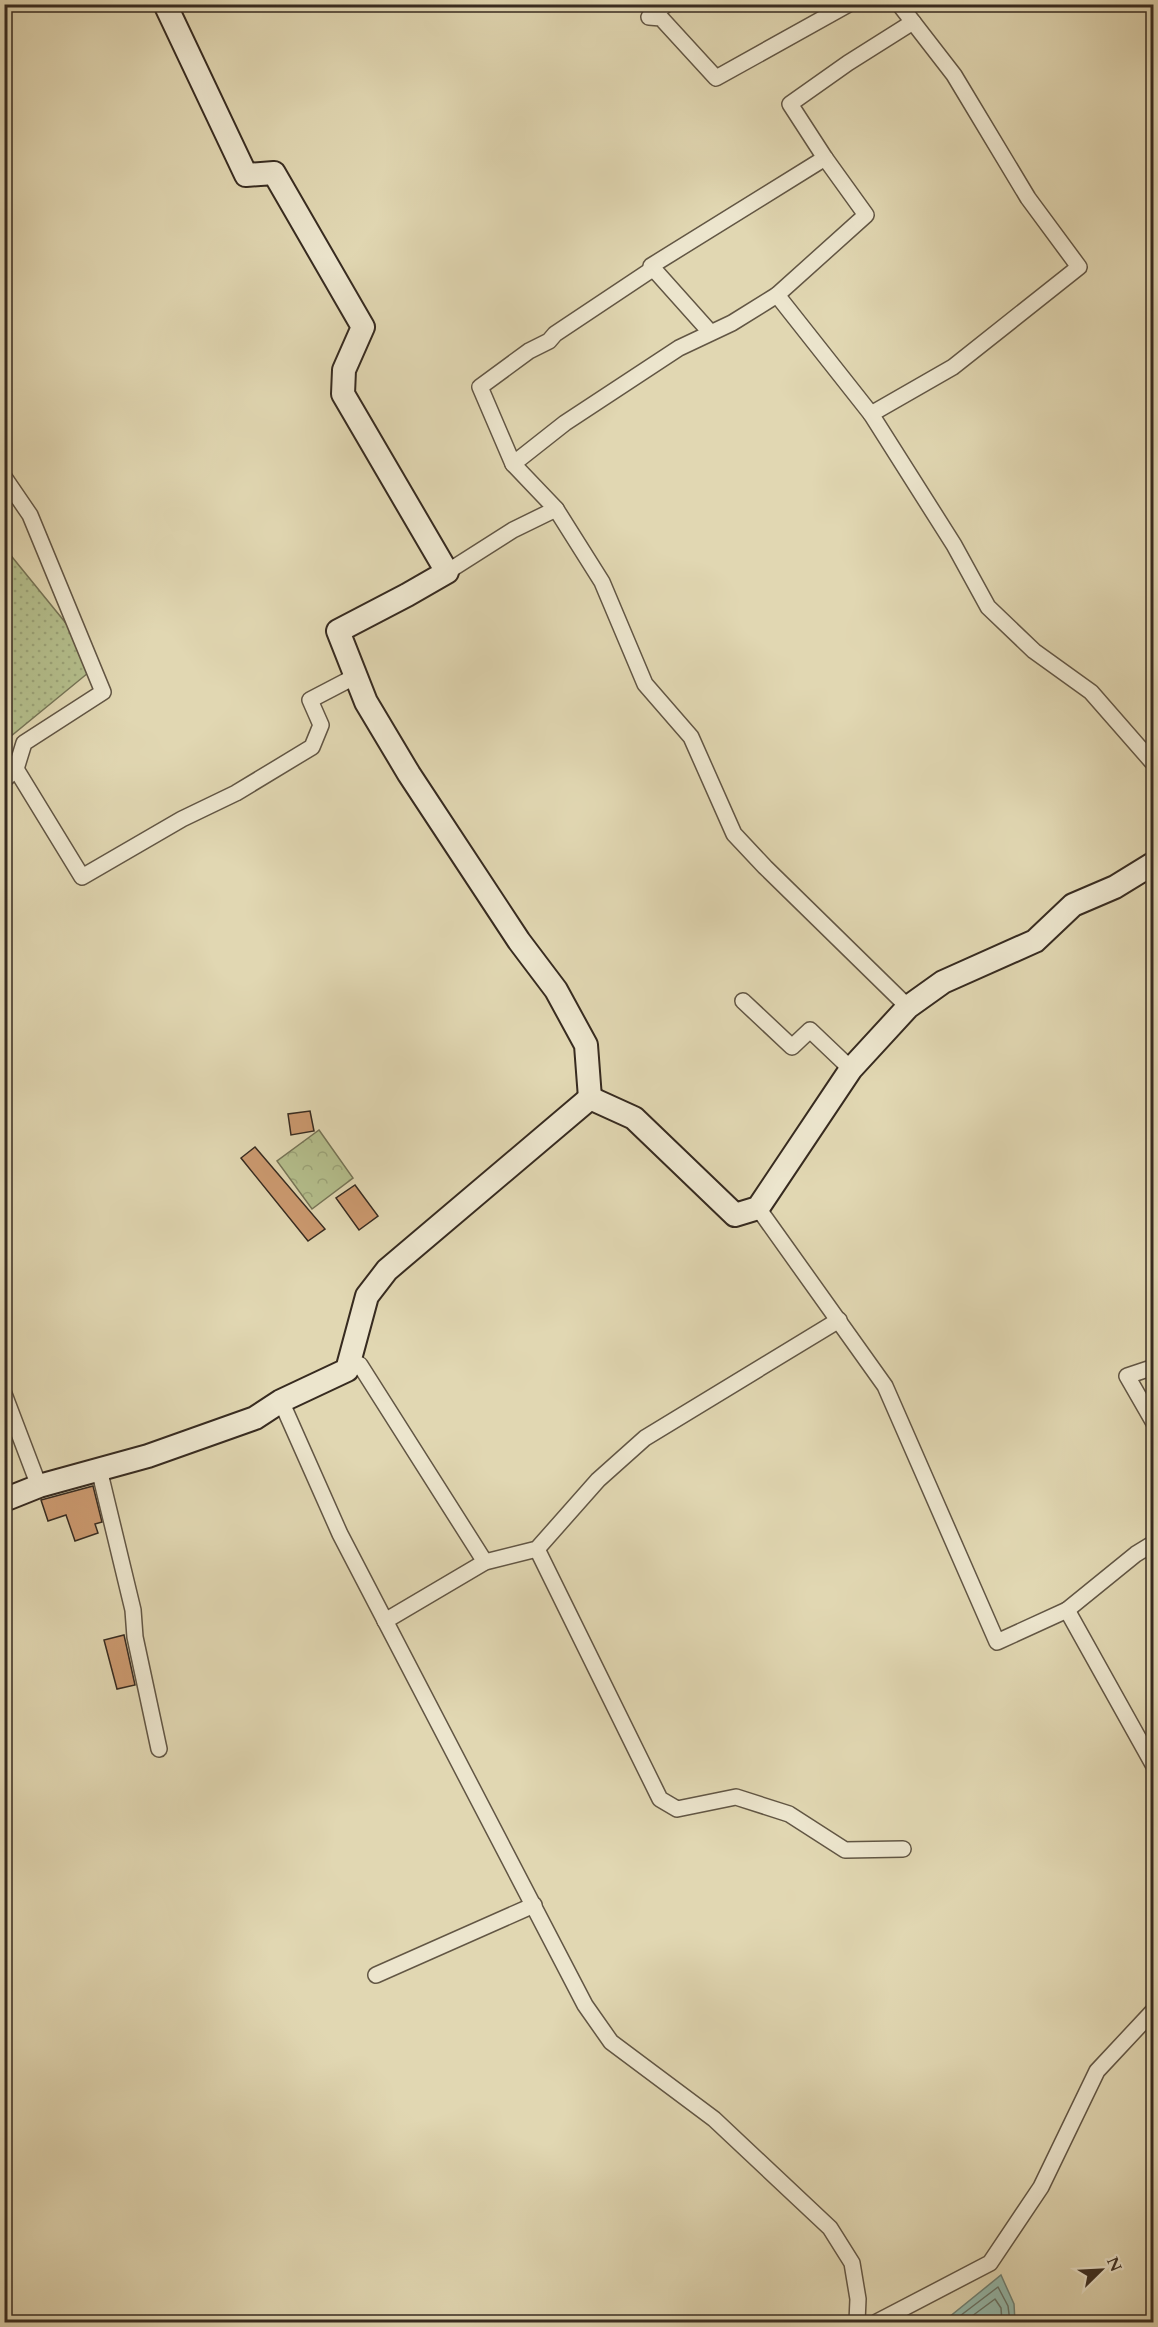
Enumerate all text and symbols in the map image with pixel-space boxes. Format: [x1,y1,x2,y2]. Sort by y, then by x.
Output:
north arrow [1071,2240,1131,2300]
text: N [1101,2253,1127,2275]

